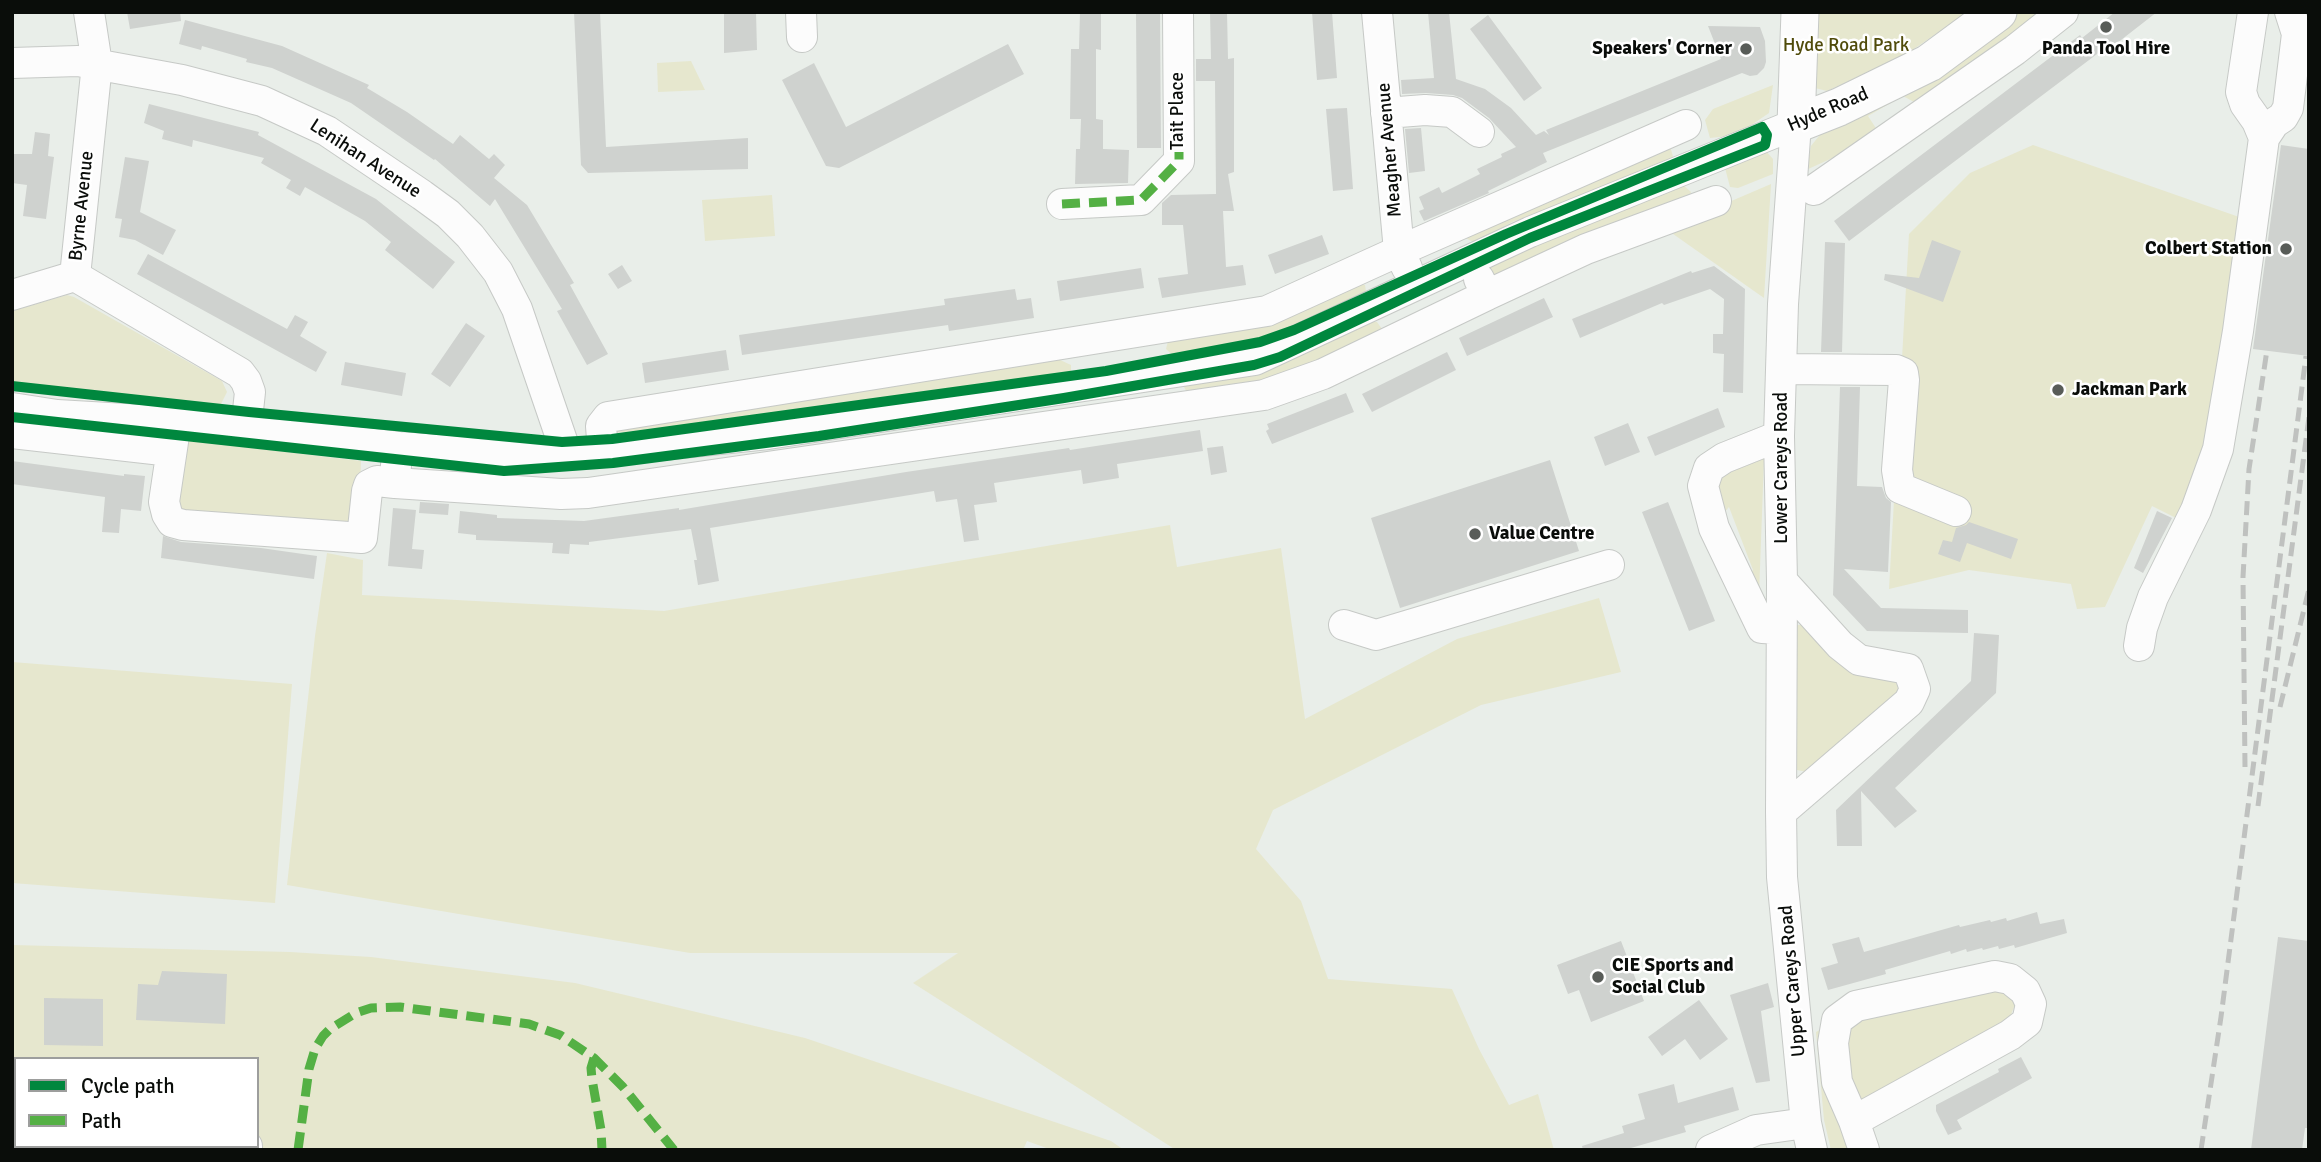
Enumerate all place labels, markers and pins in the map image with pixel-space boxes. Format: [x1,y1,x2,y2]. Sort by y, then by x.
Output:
marker: Panda Tool Hire [2098,19,2114,35]
place label: Speakers' Corner [1592,38,1732,60]
place label: Panda Tool Hire [2042,38,2170,60]
marker: Speakers' Corner [1738,41,1754,57]
place label: Colbert Station [2145,238,2272,260]
marker: Colbert Station [2278,241,2294,257]
place label: Jackman Park [2072,379,2187,401]
marker: Jackman Park [2050,382,2066,398]
place label: Value Centre [1489,523,1594,545]
marker: Value Centre [1467,526,1483,542]
place label: CIE Sports and Social Club [1612,955,1734,999]
marker: CIE Sports and Social Club [1590,969,1606,985]

